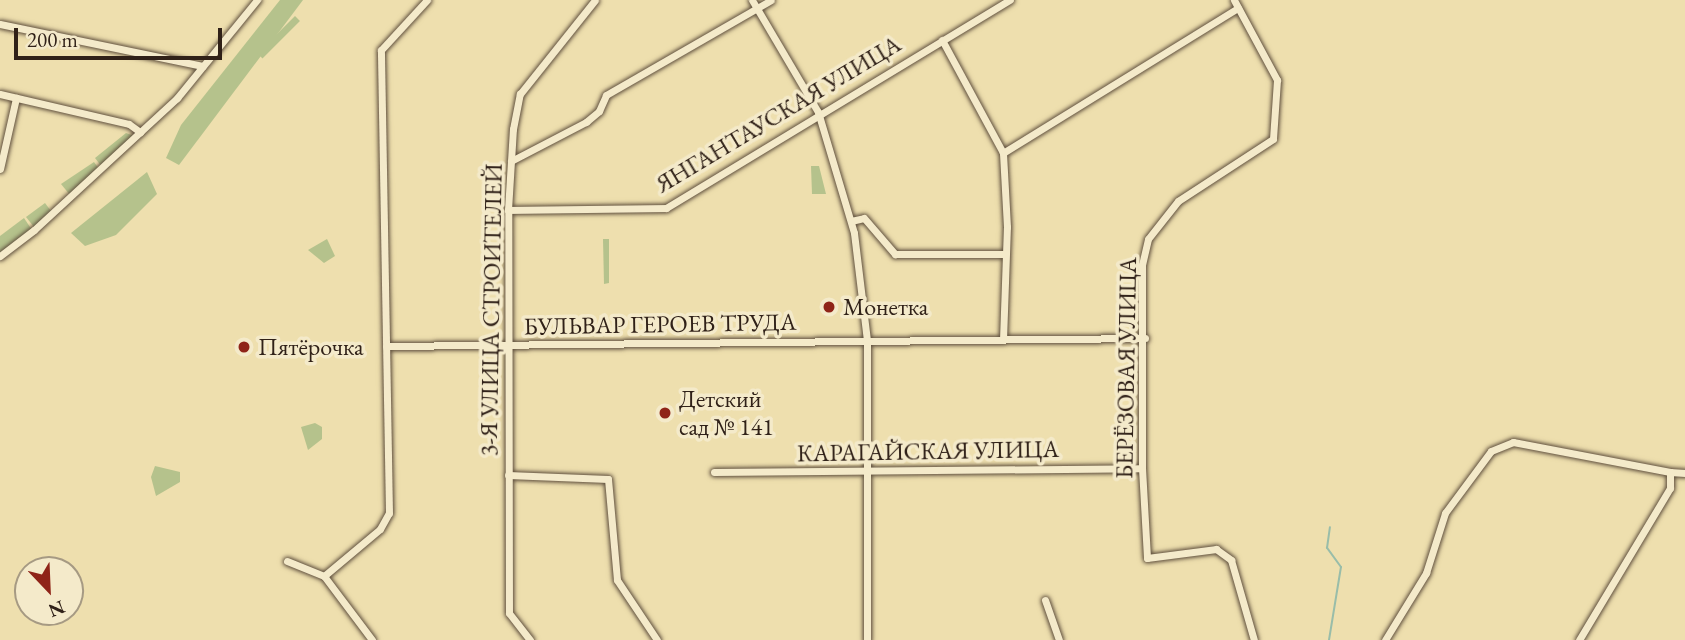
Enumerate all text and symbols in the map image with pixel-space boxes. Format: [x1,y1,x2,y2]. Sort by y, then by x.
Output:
scale bar [18,14,226,58]
text: 200 m [27,26,78,53]
street label: ЯНГАНТАУСКАЯ УЛИЦА [650,29,906,199]
street label: 3-Я УЛИЦА СТРОИТЕЛЕЙ [474,164,508,456]
street label: БЕРЁЗОВАЯ УЛИЦА [1110,257,1142,479]
place label: Монетка [843,293,928,321]
marker: Монетка [821,299,837,315]
street label: БУЛЬВАР ГЕРОЕВ ТРУДА [523,307,797,341]
place label: Пятёрочка [258,333,364,361]
marker: Пятёрочка [236,339,252,355]
place label: Детский сад № 141 [679,385,774,441]
marker: Детский сад № 141 [657,405,673,421]
street label: КАРАГАЙСКАЯ УЛИЦА [797,434,1059,468]
north arrow [14,556,84,626]
text: N [45,594,69,623]

